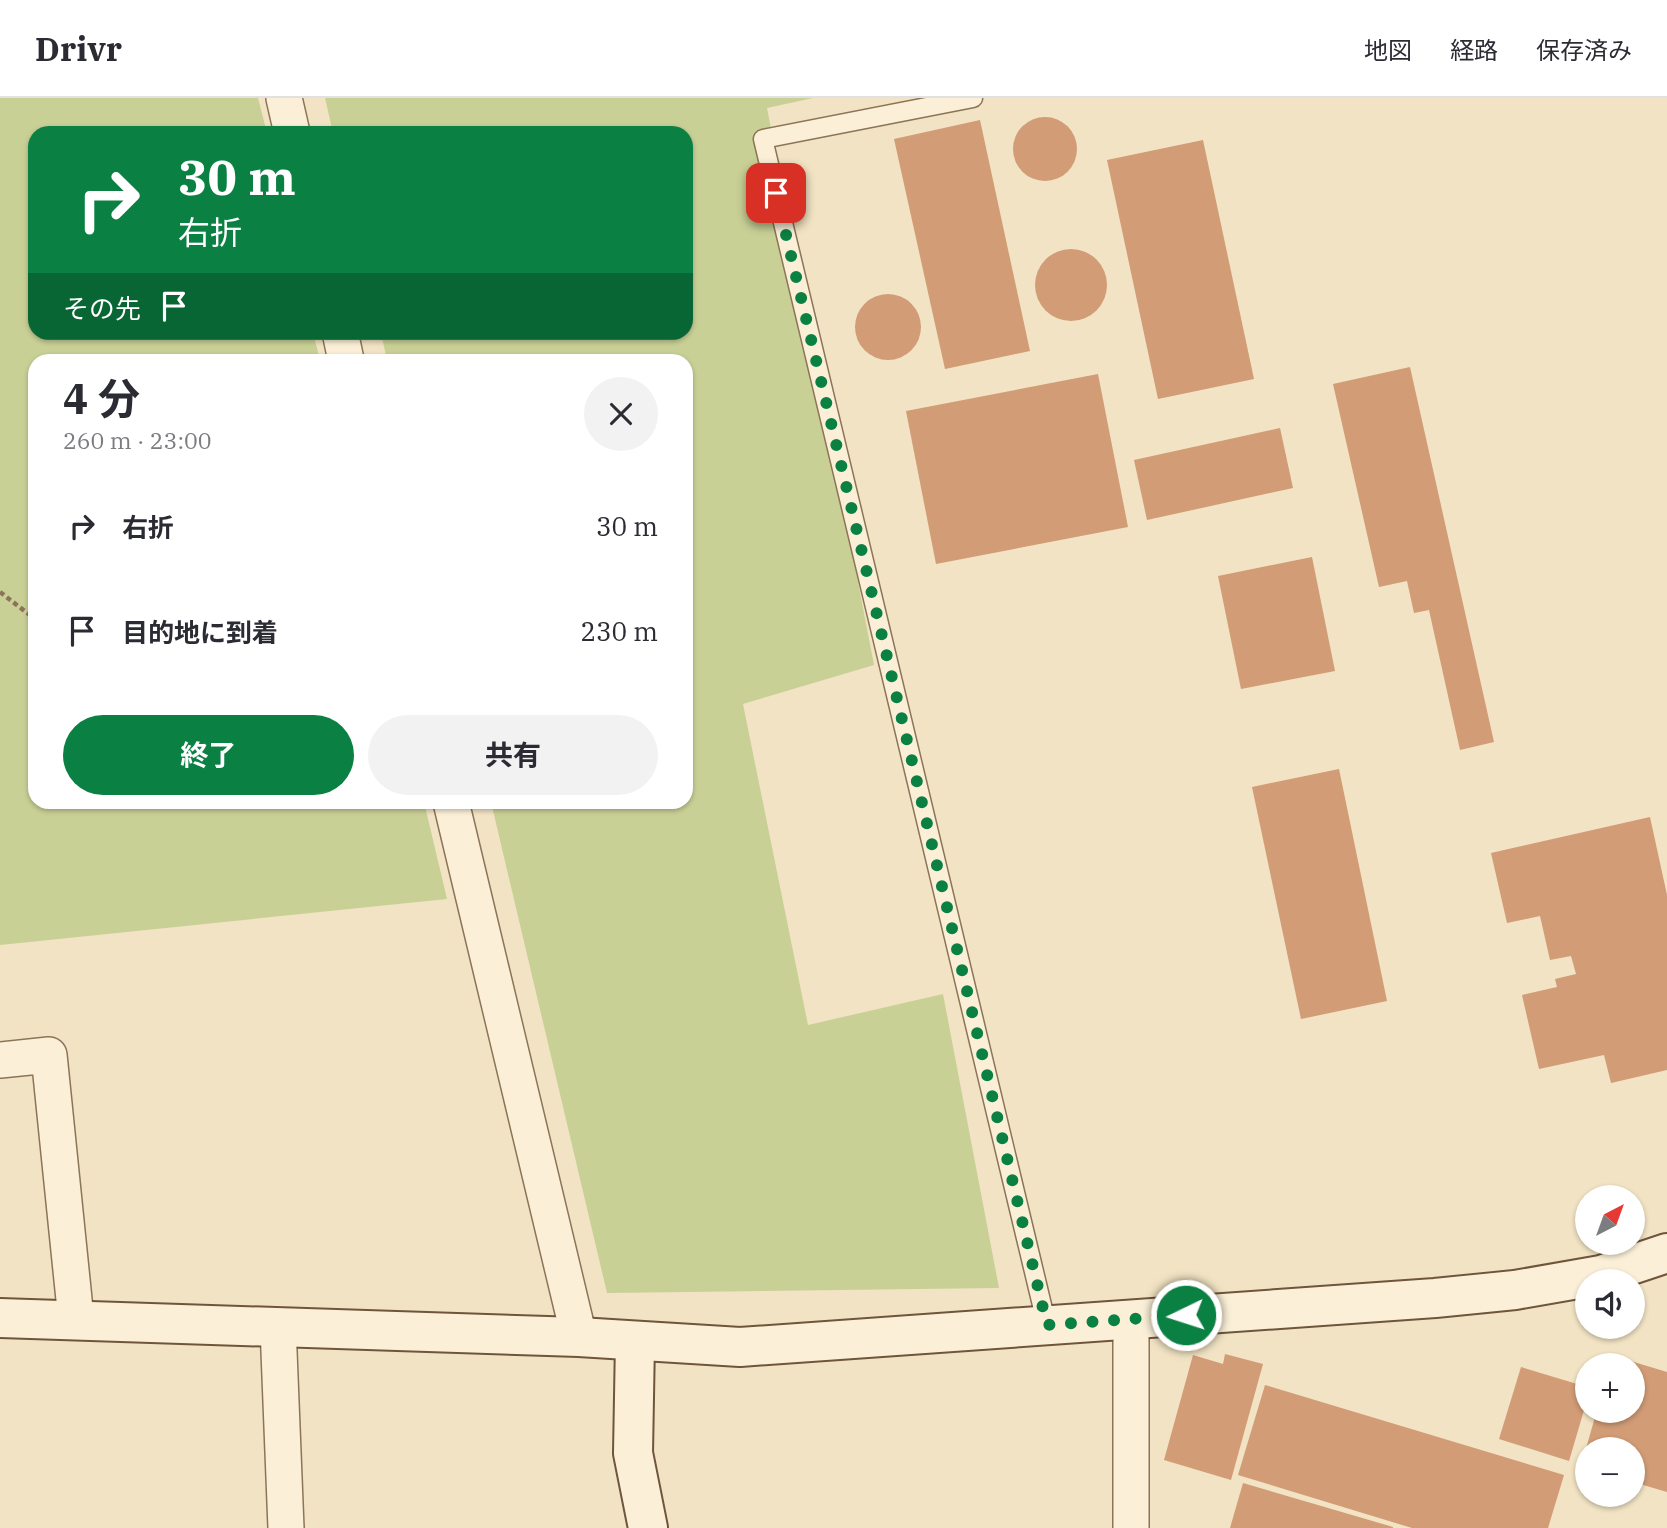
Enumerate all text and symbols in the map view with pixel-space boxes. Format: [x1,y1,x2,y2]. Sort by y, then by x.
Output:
text: Drivr [35,27,122,70]
text: 地図 [1364,34,1412,66]
text: 経路 [1450,34,1498,66]
text: 保存済み [1536,34,1632,66]
text: 30 m [178,145,296,208]
icon: right [63,154,154,245]
pin [746,163,806,223]
icon: arrive [757,174,795,212]
text: 右折 [178,211,242,253]
icon: arrive [155,287,193,325]
text: その先 [63,291,141,325]
text: 4 分 [63,371,140,426]
button: close [584,377,658,451]
text: 260 m · 23:00 [63,425,212,455]
icon: right [63,507,101,545]
text: 30 m [596,509,658,543]
text: 右折 [122,510,174,544]
icon: arrive [63,612,101,650]
text: 230 m [580,614,658,648]
text: 目的地に到着 [122,615,278,649]
button: 終了 [63,715,354,795]
button: 共有 [368,715,658,795]
north arrow [1575,1185,1645,1255]
map controls [1575,1185,1645,1507]
button: sound [1575,1269,1645,1339]
position arrow [1149,1278,1223,1352]
button: + [1575,1353,1645,1423]
button: − [1575,1437,1645,1507]

